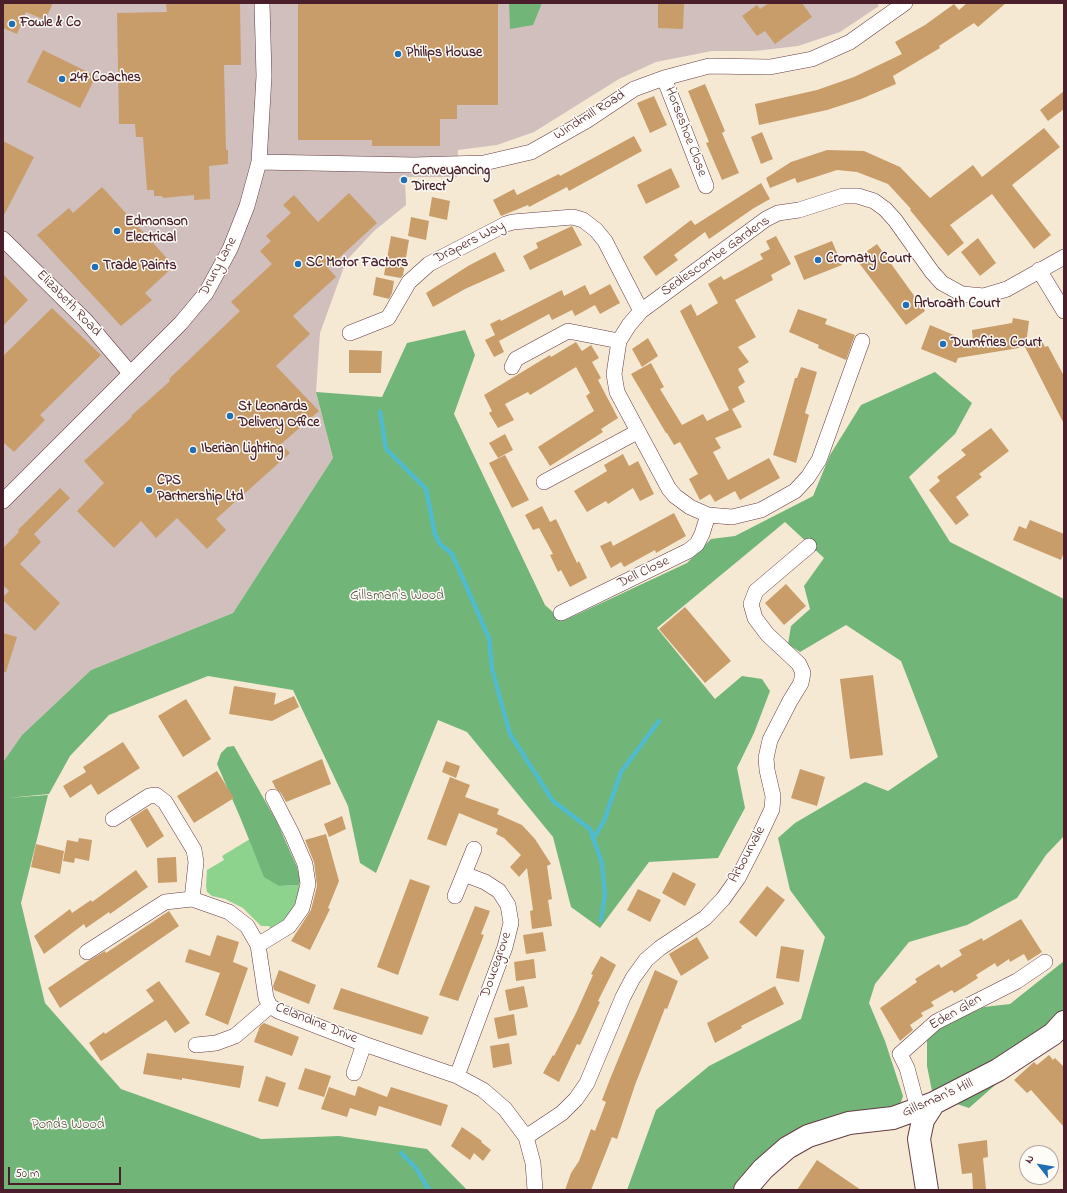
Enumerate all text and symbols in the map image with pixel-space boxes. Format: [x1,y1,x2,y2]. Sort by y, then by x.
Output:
place label: Fowle & Co [20,16,81,32]
marker: Fowle & Co [7,19,17,29]
place label: Philips House [406,46,482,62]
marker: Philips House [393,49,403,59]
place label: 247 Coaches [70,71,141,87]
marker: 247 Coaches [57,74,67,84]
street label: Horseshoe Close [660,85,710,179]
street label: Windmill Road [551,87,629,145]
place label: Conveyancing Direct [412,164,490,196]
marker: Conveyancing Direct [399,175,409,185]
street label: Sedlescombe Gardens [658,213,774,301]
place label: Edmonson Electrical [125,215,188,248]
street label: Drapers Way [432,218,508,268]
marker: Edmonson Electrical [112,226,122,236]
street label: Drury Lane [197,235,241,299]
place label: Cromaty Court [826,252,912,268]
marker: Cromaty Court [813,255,823,265]
place label: SC Motor Factors [306,256,408,272]
place label: Trade Paints [103,259,177,275]
marker: SC Motor Factors [293,259,303,269]
marker: Trade Paints [90,262,100,272]
street label: Elizabeth Road [32,267,104,341]
place label: Arbroath Court [914,297,1000,313]
marker: Arbroath Court [901,300,911,310]
place label: Dumfries Court [951,336,1042,352]
marker: Dumfries Court [938,339,948,349]
place label: St Leonards Delivery Office [238,400,320,432]
marker: St Leonards Delivery Office [225,411,235,421]
place label: Iberian Lighting [201,442,283,458]
marker: Iberian Lighting [188,445,198,455]
place label: CPS Partnership Ltd [157,474,244,506]
marker: CPS Partnership Ltd [144,485,154,495]
street label: Dell Close [615,553,673,593]
park label: Gillsman's Wood [350,589,444,605]
street label: Arbourvale [726,824,770,886]
street label: Doucegrove [478,930,516,1000]
street label: Eden Glen [927,991,985,1035]
street label: Celandine Drive [272,1000,360,1048]
street label: Gillsman's Hill [900,1076,976,1122]
park label: Ponds Wood [31,1118,105,1134]
north arrow [1019,1145,1059,1185]
text: N [1021,1152,1038,1167]
scale bar [10,1159,123,1185]
text: 50 m [15,1165,39,1183]

